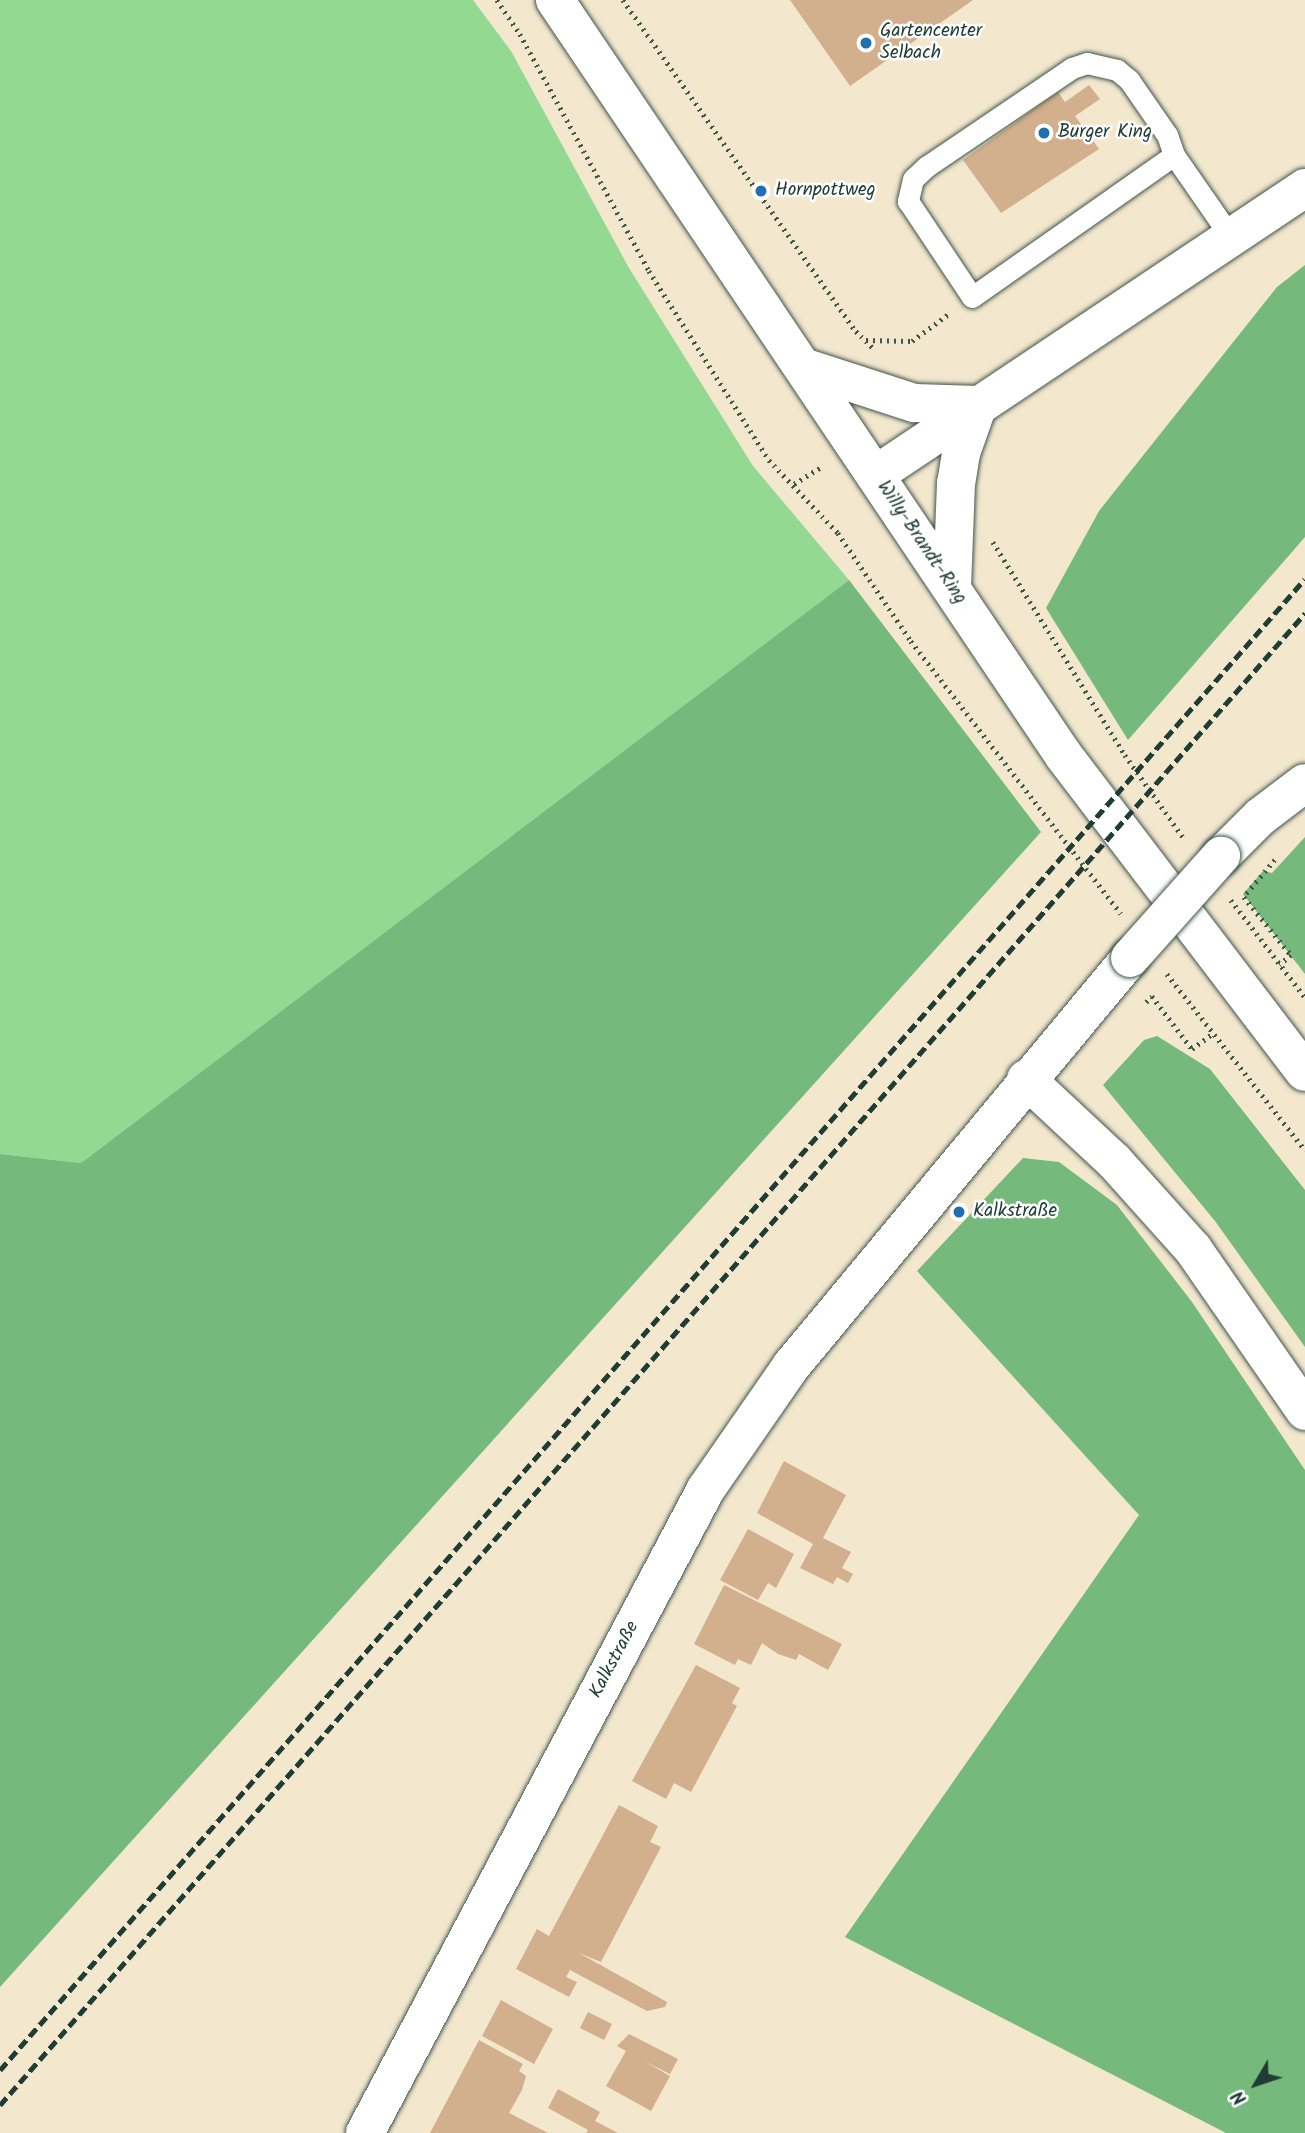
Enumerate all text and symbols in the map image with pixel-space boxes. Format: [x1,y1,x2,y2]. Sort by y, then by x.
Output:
place label: Gartencenter Selbach [880,21,982,65]
marker: Gartencenter Selbach [858,35,874,51]
place label: Burger King [1058,122,1152,144]
marker: Burger King [1036,125,1052,141]
place label: Hornpottweg [775,180,876,202]
marker: Hornpottweg [753,183,769,199]
street label: Willy-Brandt-Ring [871,477,971,609]
place label: Kalkstraße [973,1201,1057,1223]
marker: Kalkstraße [951,1204,967,1220]
street label: Kalkstraße [585,1618,645,1702]
north arrow [1221,2049,1291,2119]
text: N [1224,2083,1255,2111]

